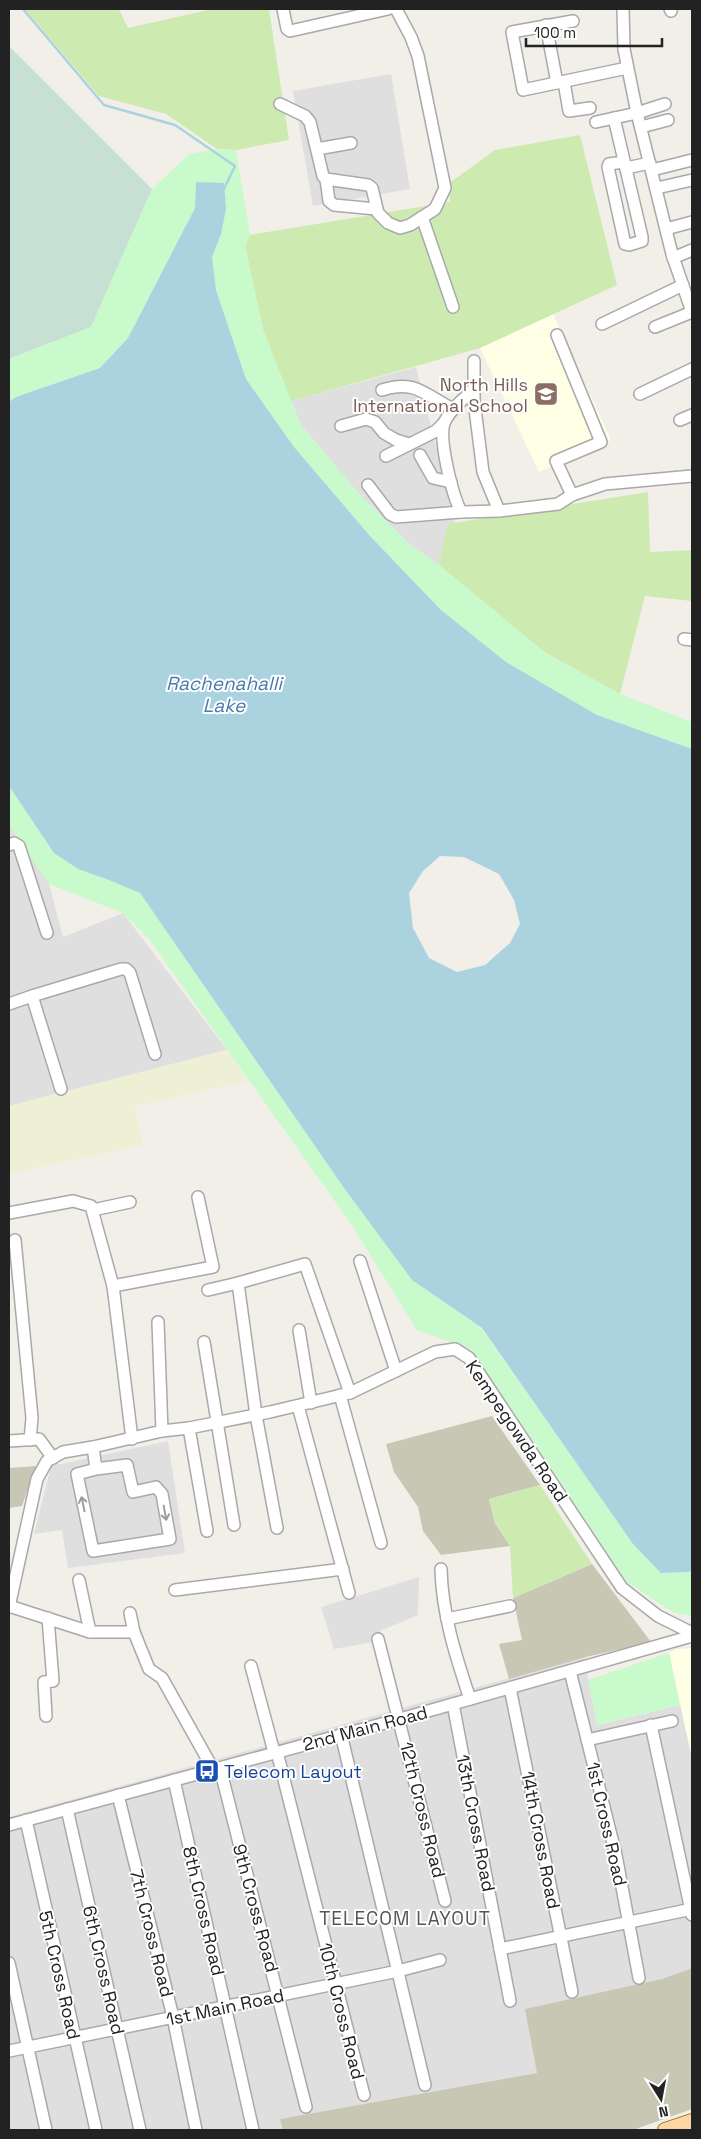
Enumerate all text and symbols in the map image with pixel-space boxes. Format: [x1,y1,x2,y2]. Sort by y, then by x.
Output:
scale bar [526,15,662,47]
text: 100 m [534,23,576,42]
place label: North Hills International School [353,373,528,417]
school or university icon: North Hills International School [533,381,559,407]
water label: Rachenahalli Lake [166,671,284,718]
street label: Kempegowda Road [461,1356,573,1506]
one-way arrow [78,1496,88,1512]
one-way arrow [161,1504,171,1520]
street label: 2nd Main Road [300,1700,430,1756]
street label: 12th Cross Road [395,1740,451,1880]
street label: 13th Cross Road [451,1752,501,1894]
bus stop icon: Telecom Layout [194,1758,220,1784]
place label: Telecom Layout [224,1760,362,1783]
street label: 1st Cross Road [582,1760,632,1888]
street label: 14th Cross Road [516,1769,566,1911]
street label: 9th Cross Road [228,1841,284,1975]
street label: 8th Cross Road [178,1844,230,1978]
street label: 7th Cross Road [125,1867,179,1999]
street label: 6th Cross Road [78,1903,130,2037]
district label: TELECOM LAYOUT [319,1906,491,1931]
street label: 5th Cross Road [34,1908,86,2042]
street label: 10th Cross Road [314,1940,370,2082]
street label: 1st Main Road [164,1983,286,2031]
north arrow [636,2074,686,2124]
text: N [657,2102,670,2121]

